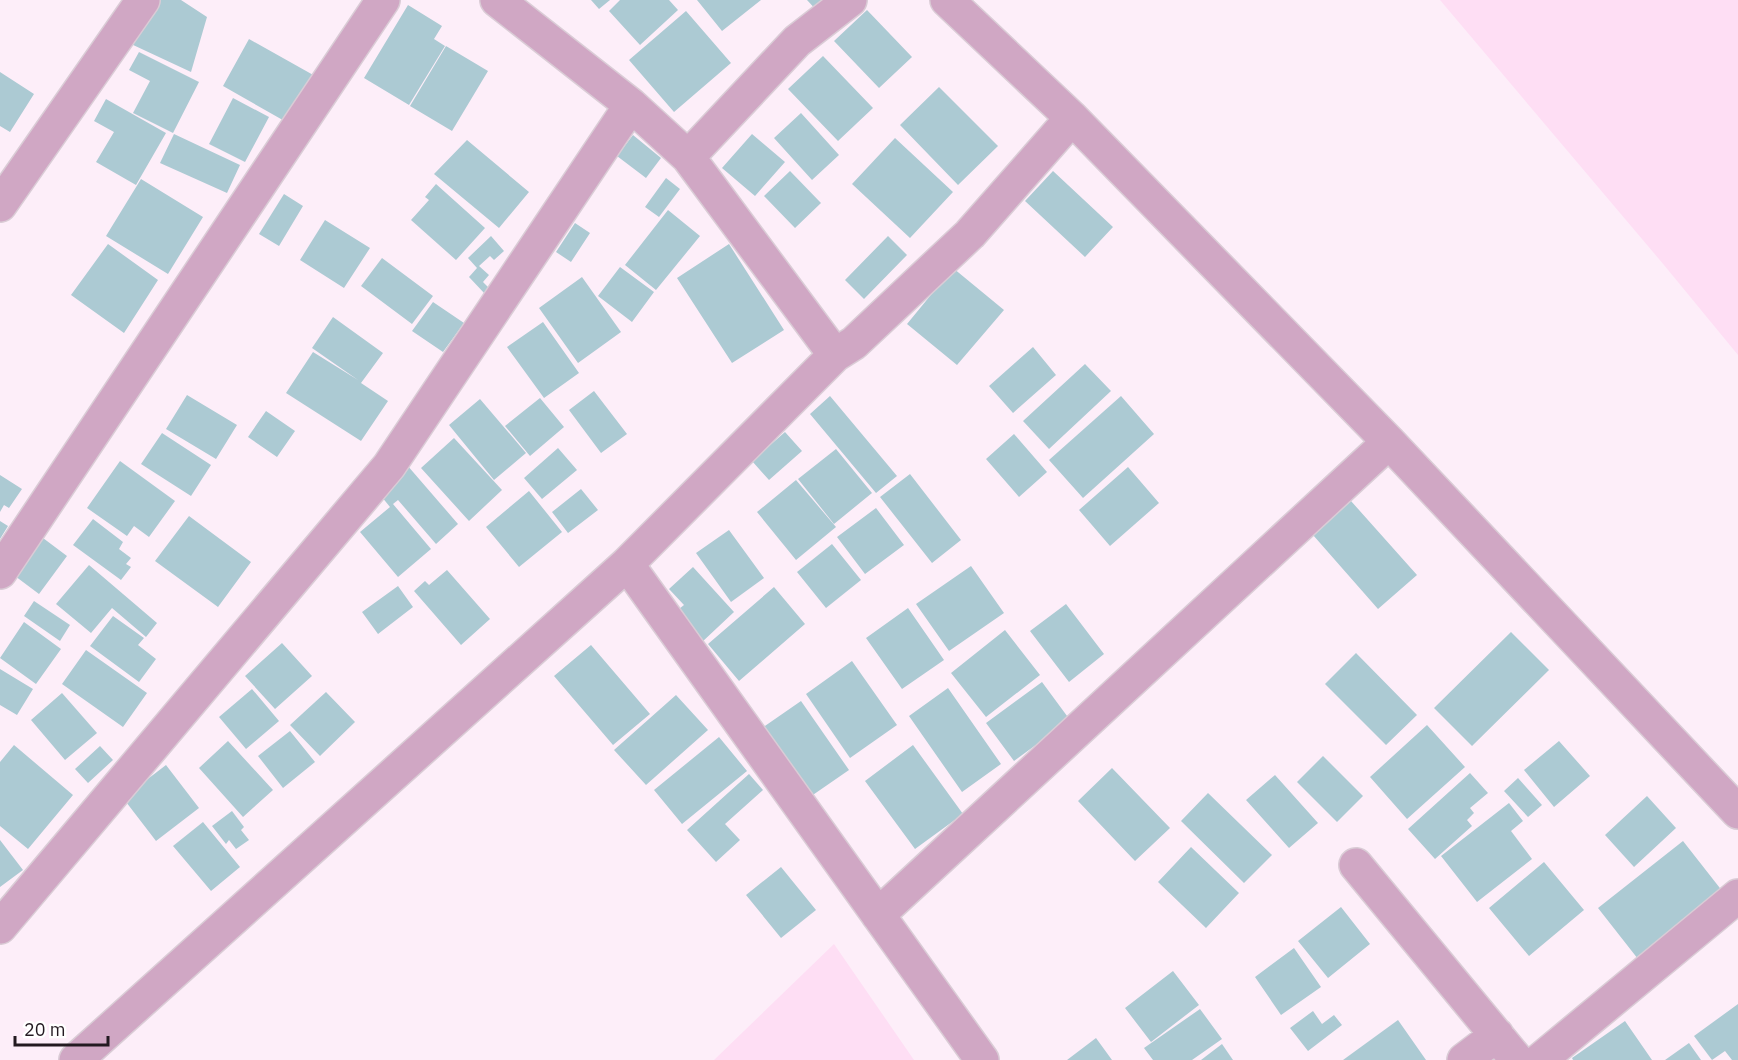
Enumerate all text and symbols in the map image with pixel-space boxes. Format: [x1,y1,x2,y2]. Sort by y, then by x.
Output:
scale bar [15,1009,108,1047]
text: 20 m [24,1018,66,1041]

